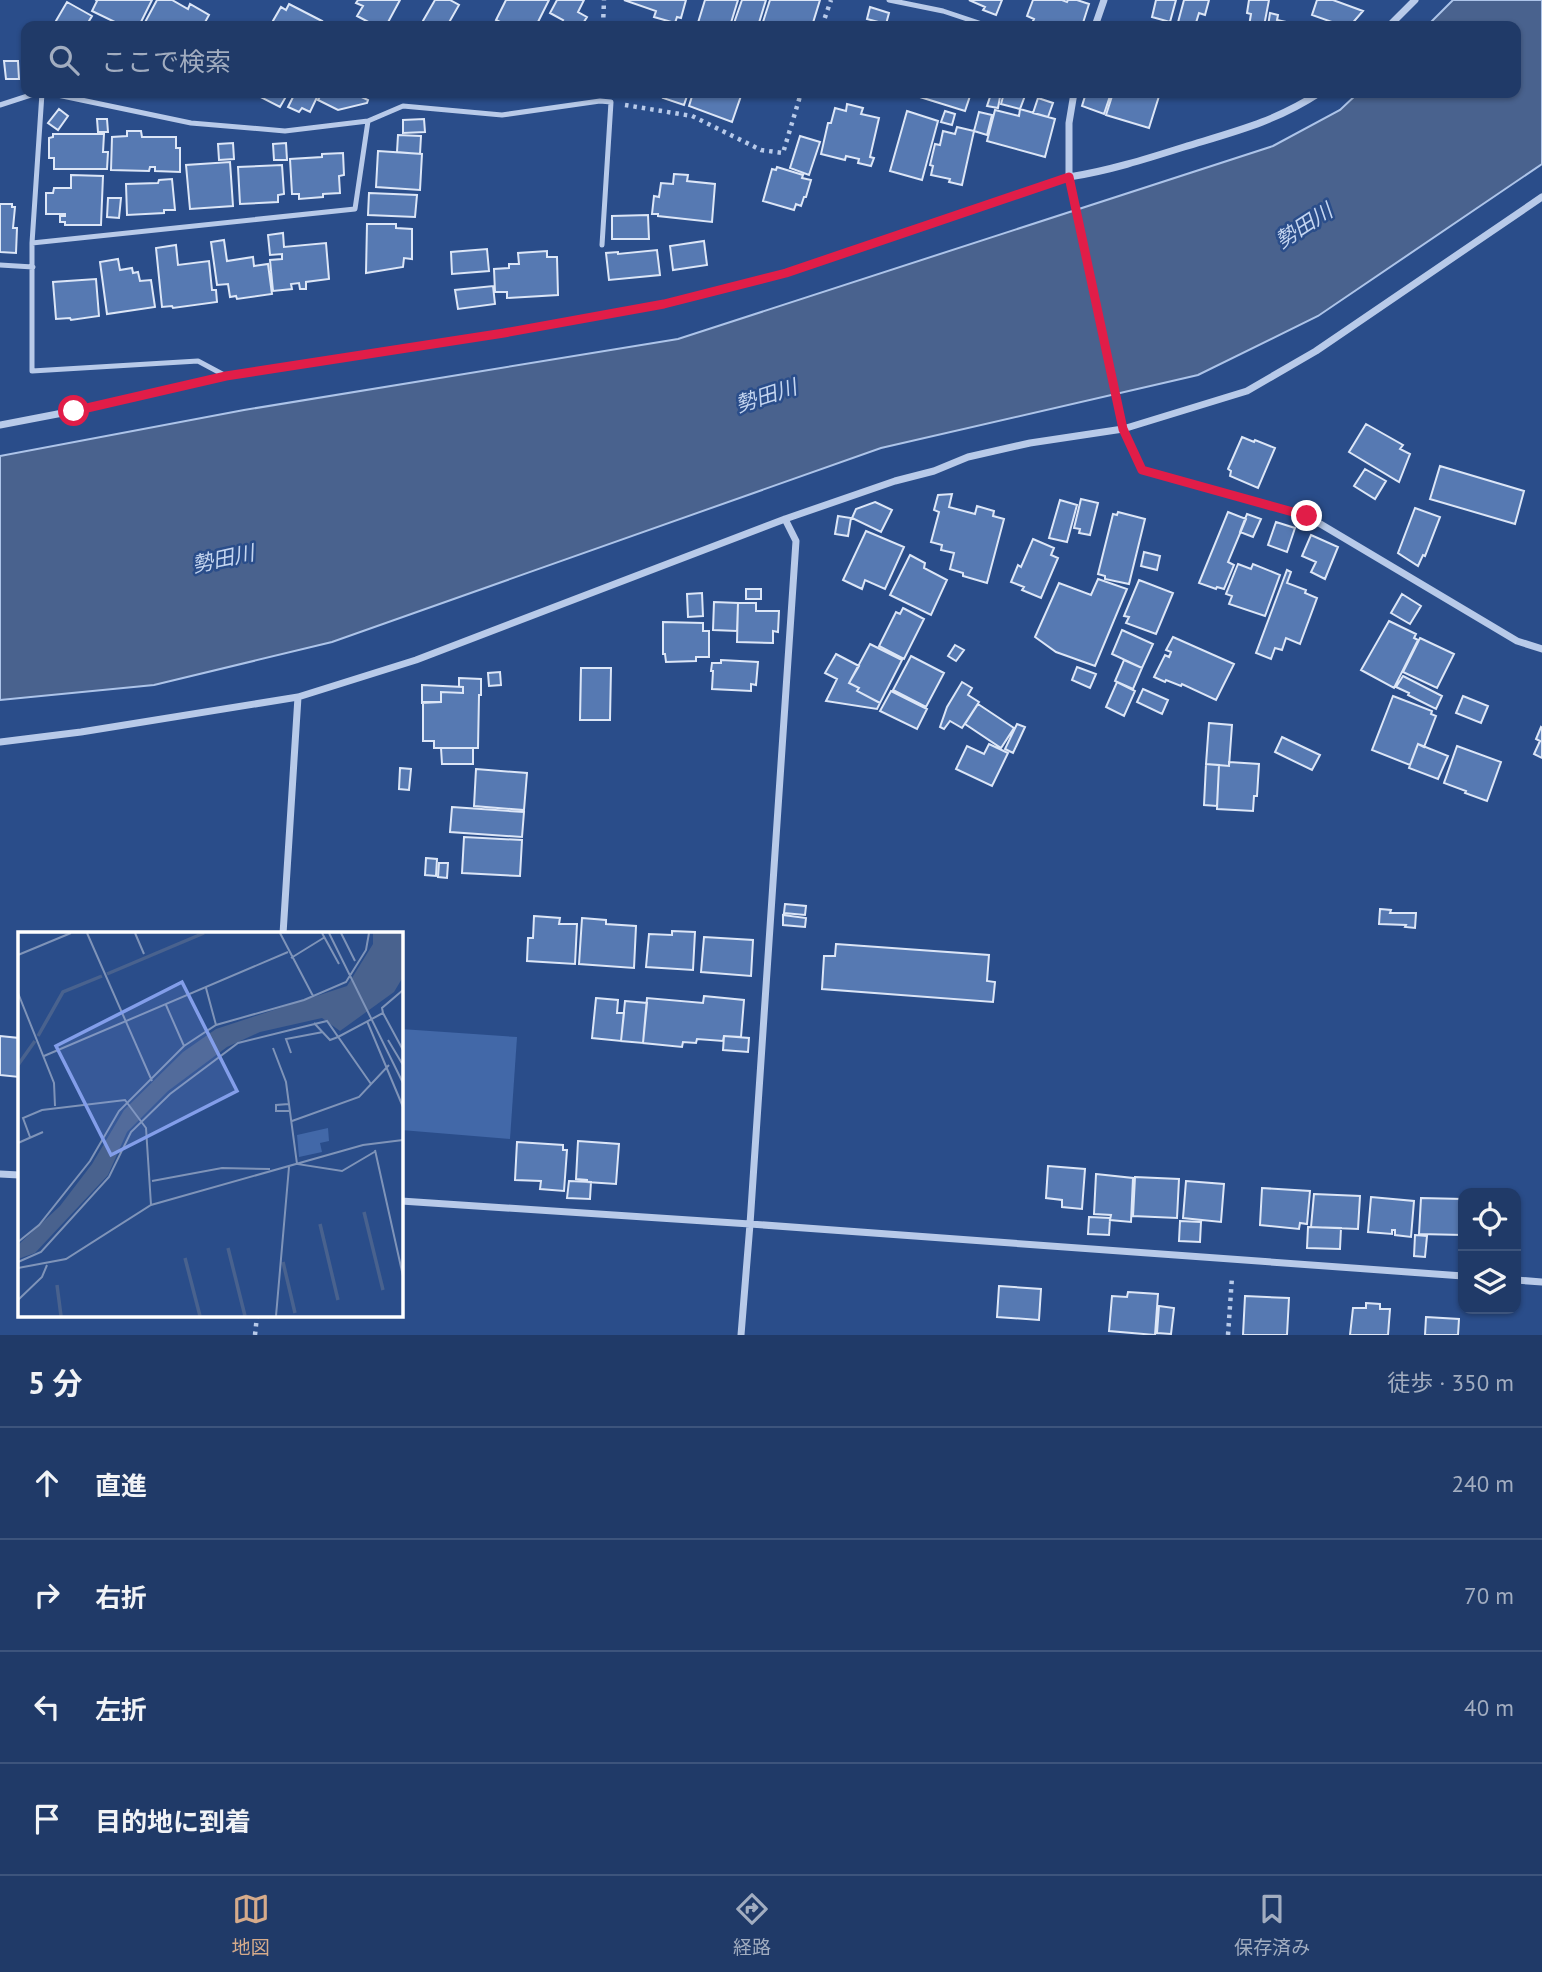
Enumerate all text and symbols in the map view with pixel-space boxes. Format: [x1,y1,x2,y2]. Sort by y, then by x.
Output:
search box [21,21,1521,98]
icon: search [45,41,83,79]
text: ここで検索 [101,45,231,78]
water label: 勢田川 [1270,196,1339,254]
water label: 勢田川 [732,372,802,418]
route start [58,395,89,426]
route end [1291,500,1322,531]
water label: 勢田川 [189,538,258,578]
inset map [18,932,402,1318]
map controls [1458,1188,1521,1314]
button: locate [1458,1188,1521,1251]
button: layers [1458,1251,1521,1314]
text: 5 分 [28,1363,83,1402]
text: 徒歩 · 350 m [1387,1368,1514,1397]
icon: ahead [28,1464,66,1502]
text: 直進 [95,1469,147,1502]
text: 240 m [1452,1469,1514,1498]
icon: right [28,1576,66,1614]
text: 右折 [95,1581,147,1614]
text: 70 m [1464,1581,1514,1610]
icon: left [28,1688,66,1726]
text: 左折 [95,1693,147,1726]
text: 40 m [1464,1693,1514,1722]
icon: arrive [28,1800,66,1838]
text: 目的地に到着 [95,1805,251,1838]
tab: 地図 [232,1890,270,1959]
tab: 経路 [733,1890,771,1959]
tab: 保存済み [1234,1890,1310,1959]

